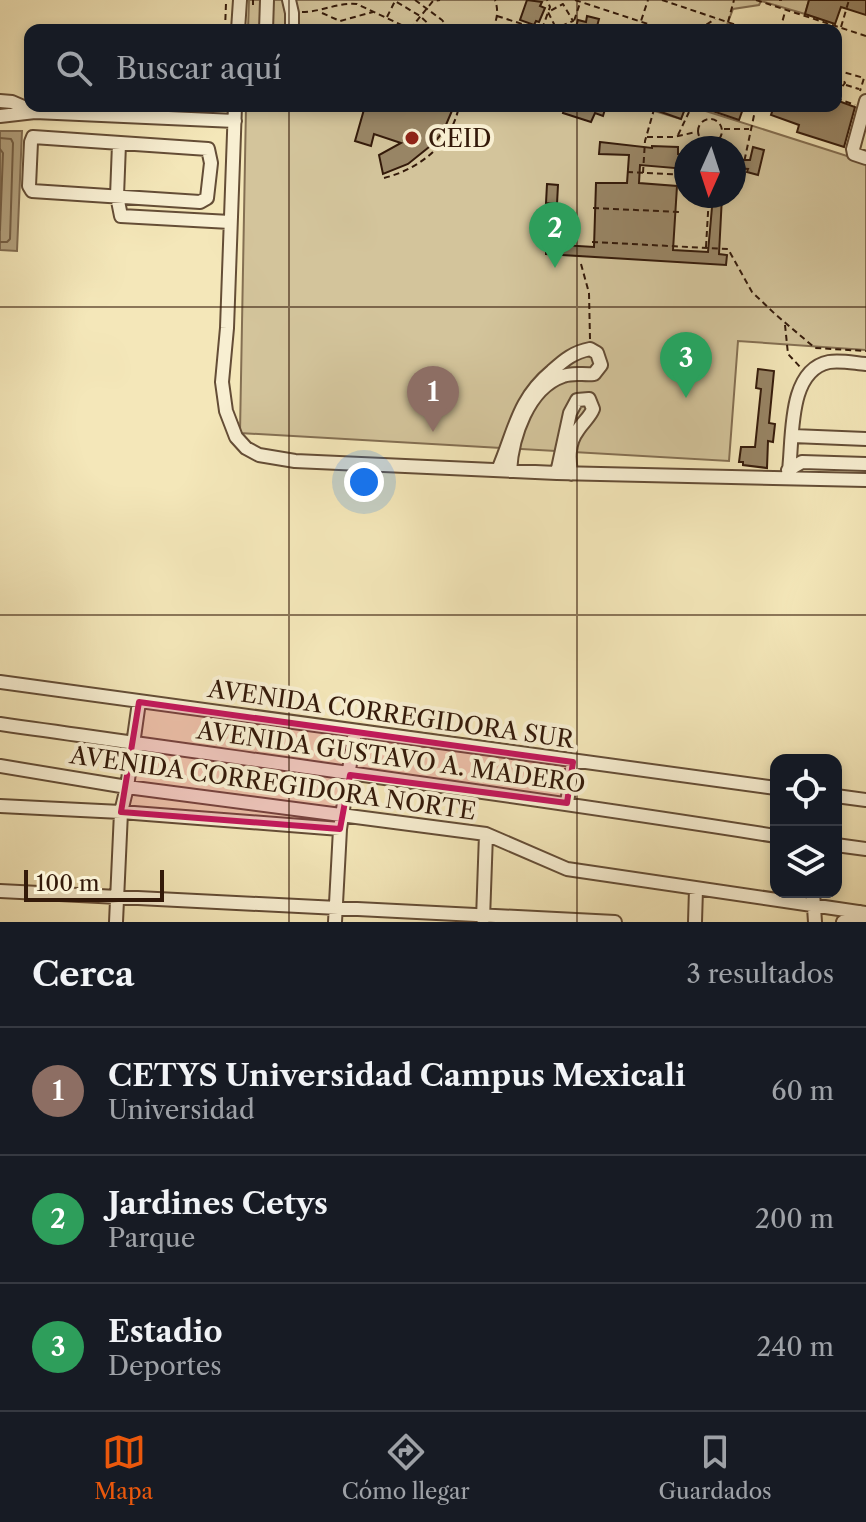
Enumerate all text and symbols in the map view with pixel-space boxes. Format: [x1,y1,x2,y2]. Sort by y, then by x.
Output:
search box [24,24,842,112]
icon: search [52,46,96,90]
text: Buscar aquí [116,50,282,87]
place label: CEID [428,124,492,153]
marker: CEID [403,129,421,147]
north arrow [674,136,746,208]
pin: 2 [529,202,581,268]
pin: 3 [660,332,712,398]
pin: 1 [407,366,459,432]
your location [344,462,384,502]
street label: AVENIDA CORREGIDORA SUR [205,674,577,754]
street label: AVENIDA GUSTAVO A. MADERO [194,715,587,799]
street label: AVENIDA CORREGIDORA NORTE [67,740,478,826]
map controls [770,754,842,898]
button: locate [770,754,842,826]
button: layers [770,826,842,898]
scale bar [24,866,164,902]
text: 100 m [36,870,99,897]
text: Cerca [32,953,134,995]
text: 3 resultados [687,958,834,990]
text: CETYS Universidad Campus Mexicali [108,1057,686,1094]
text: 1 [52,1075,64,1107]
text: 60 m [771,1075,834,1107]
text: Universidad [108,1094,255,1126]
text: Jardines Cetys [108,1185,328,1222]
text: 2 [50,1203,66,1235]
text: 200 m [755,1203,834,1235]
text: Parque [108,1222,195,1254]
text: Estadio [108,1313,223,1350]
text: 3 [51,1331,65,1363]
text: 240 m [756,1331,834,1363]
text: Deportes [108,1350,222,1382]
tab: Mapa [94,1430,153,1505]
tab: Cómo llegar [342,1430,470,1505]
tab: Guardados [658,1430,772,1505]

